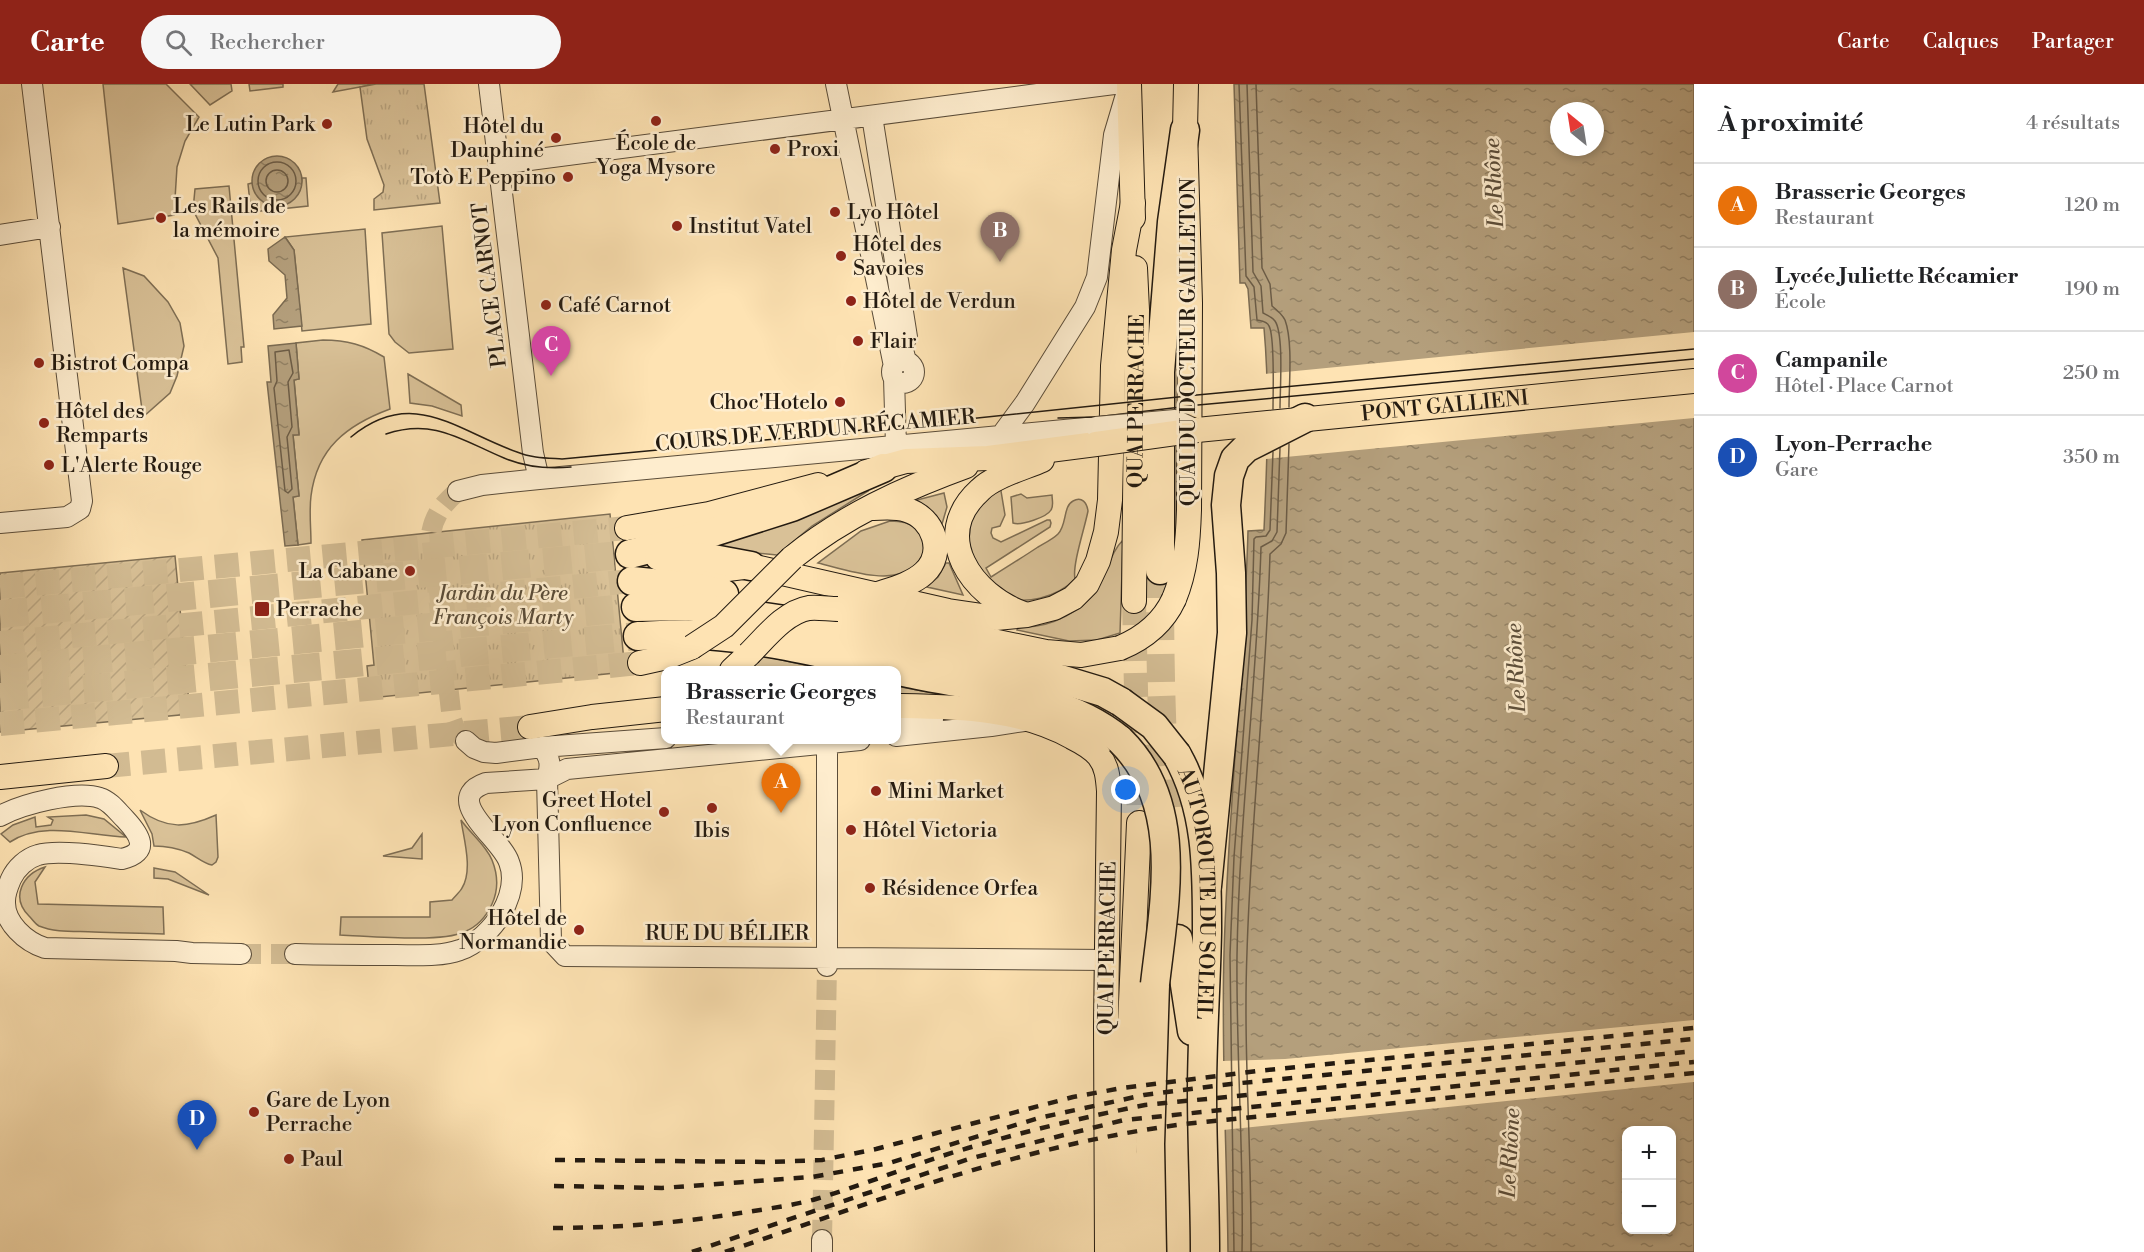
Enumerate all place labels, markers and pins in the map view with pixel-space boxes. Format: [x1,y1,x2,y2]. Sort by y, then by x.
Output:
place label: Le Lutin Park [185,112,316,138]
place label: Hôtel du Dauphiné [450,114,544,164]
marker: École de Yoga Mysore [649,114,663,128]
marker: Le Lutin Park [320,117,334,131]
place label: École de Yoga Mysore [595,129,716,181]
marker: Hôtel du Dauphiné [549,131,563,145]
place label: Proxi [787,137,839,163]
marker: Proxi [768,142,782,156]
place label: Totò E Peppino [410,165,556,191]
marker: Totò E Peppino [561,170,575,184]
place label: Les Rails de la mémoire [173,194,286,244]
place label: Lyo Hôtel [847,200,939,226]
marker: Lyo Hôtel [828,205,842,219]
marker: Les Rails de la mémoire [154,211,168,225]
pin: B [980,212,1020,262]
place label: Institut Vatel [689,214,812,240]
marker: Institut Vatel [670,219,684,233]
place label: Hôtel des Savoies [853,232,942,282]
marker: Hôtel des Savoies [834,249,848,263]
place label: Hôtel de Verdun [863,289,1016,315]
place label: Café Carnot [558,293,672,319]
marker: Hôtel de Verdun [844,294,858,308]
marker: Café Carnot [539,298,553,312]
pin: C [532,326,570,376]
place label: Flair [870,329,917,355]
marker: Flair [851,334,865,348]
place label: Bistrot Compa [50,351,189,377]
marker: Bistrot Compa [32,356,46,370]
place label: Choc'Hotelo [710,390,828,416]
marker: Choc'Hotelo [833,395,847,409]
place label: Hôtel des Remparts [56,399,148,449]
marker: Hôtel des Remparts [37,416,51,430]
place label: L'Alerte Rouge [61,453,202,479]
marker: L'Alerte Rouge [42,458,56,472]
place label: La Cabane [298,559,398,585]
marker: La Cabane [403,564,417,578]
place label: Perrache [276,597,362,623]
marker: Perrache [253,600,271,618]
pin: A [762,764,800,813]
place label: Mini Market [888,779,1005,805]
marker: Mini Market [869,784,883,798]
place label: Greet Hotel Lyon Confluence [493,788,652,838]
marker: Ibis [705,801,719,815]
marker: Greet Hotel Lyon Confluence [657,805,671,819]
place label: Ibis [694,818,730,844]
place label: Hôtel Victoria [863,818,998,844]
marker: Hôtel Victoria [844,823,858,837]
place label: Résidence Orfea [882,876,1038,902]
marker: Résidence Orfea [863,881,877,895]
place label: Hôtel de Normandie [459,906,567,956]
marker: Hôtel de Normandie [572,923,586,937]
place label: Gare de Lyon Perrache [266,1088,391,1138]
pin: D [178,1100,216,1150]
marker: Gare de Lyon Perrache [247,1105,261,1119]
place label: Paul [301,1147,343,1173]
marker: Paul [282,1152,296,1166]

